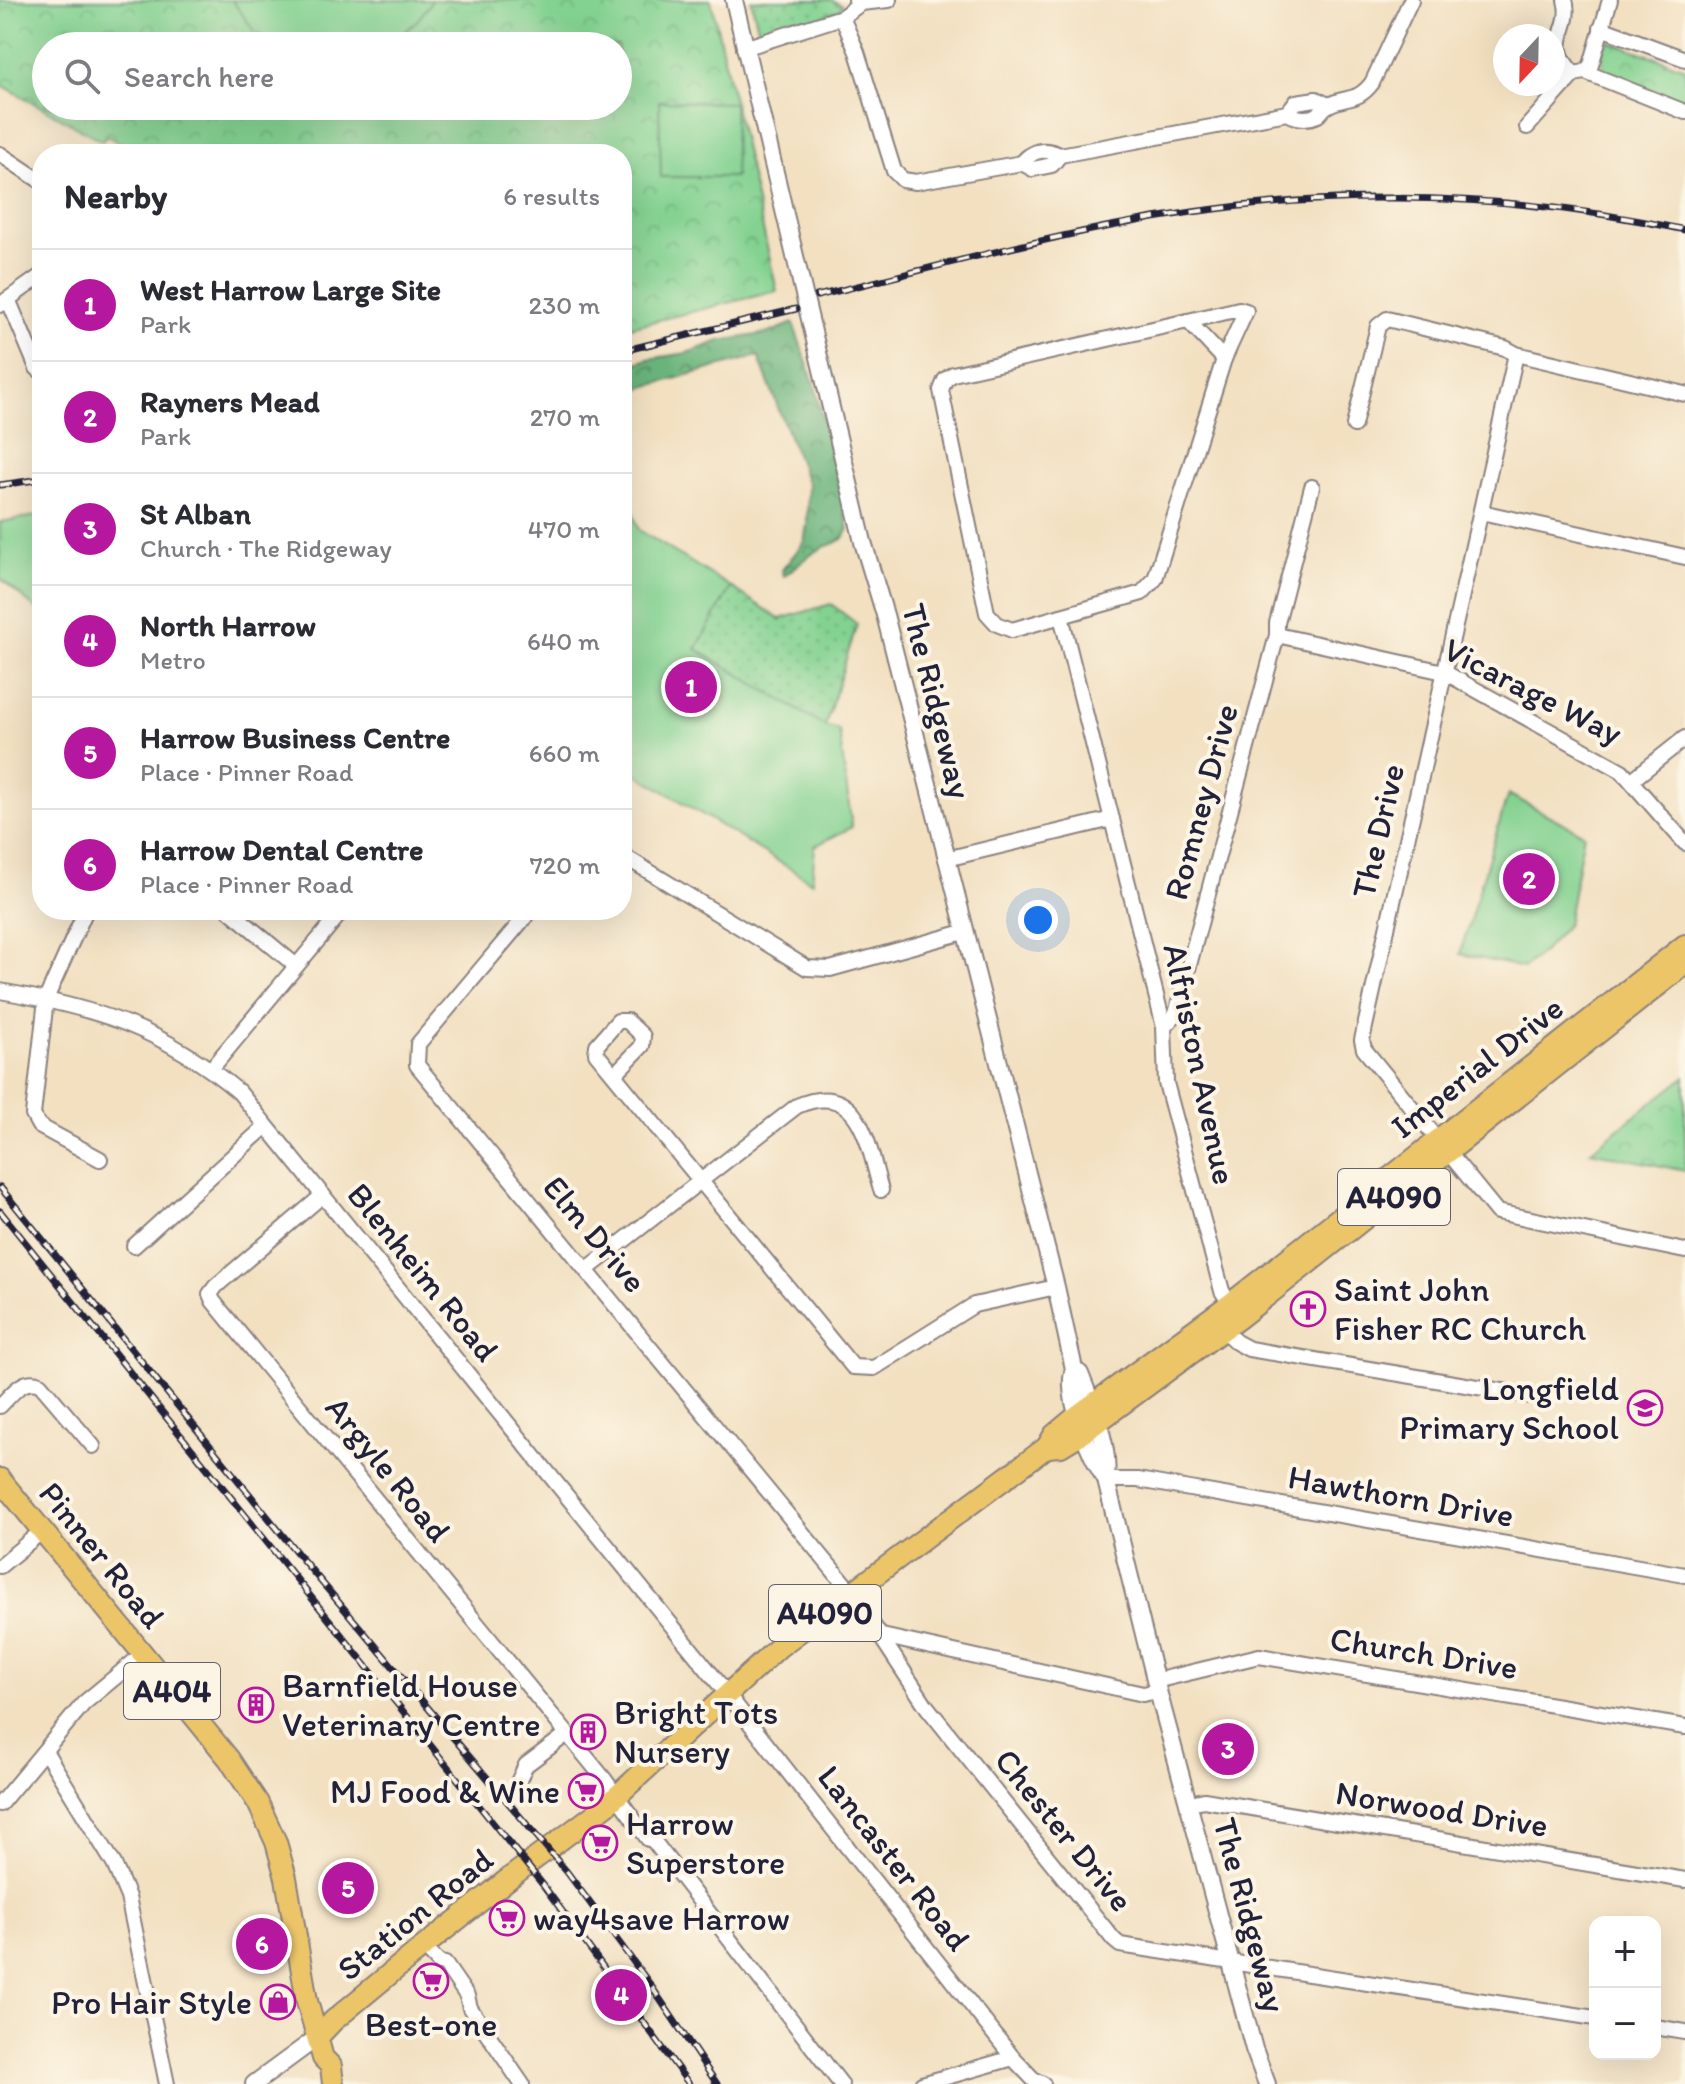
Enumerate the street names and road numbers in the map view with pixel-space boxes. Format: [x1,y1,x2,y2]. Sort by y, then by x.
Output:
street label: The Ridgeway [893,599,981,803]
street label: Vicarage Way [1437,628,1629,754]
street label: Romney Drive [1155,700,1247,904]
street label: The Drive [1343,760,1413,902]
street label: Alfriston Avenue [1154,940,1246,1188]
street label: Imperial Drive [1383,987,1571,1147]
street label: Elm Drive [534,1167,656,1301]
road number: A4090 [1338,1169,1450,1225]
street label: Blenheim Road [339,1175,507,1369]
street label: Argyle Road [317,1388,459,1550]
street label: Hawthorn Drive [1285,1456,1517,1536]
street label: Pinner Road [30,1473,174,1637]
road number: A4090 [769,1585,881,1641]
street label: Church Drive [1327,1618,1521,1688]
road number: A404 [124,1663,220,1719]
street label: Chester Drive [986,1740,1142,1920]
street label: Lancaster Road [809,1757,979,1959]
street label: Norwood Drive [1333,1772,1551,1846]
street label: The Ridgeway [1204,1813,1296,2017]
street label: Station Road [329,1839,501,1989]

